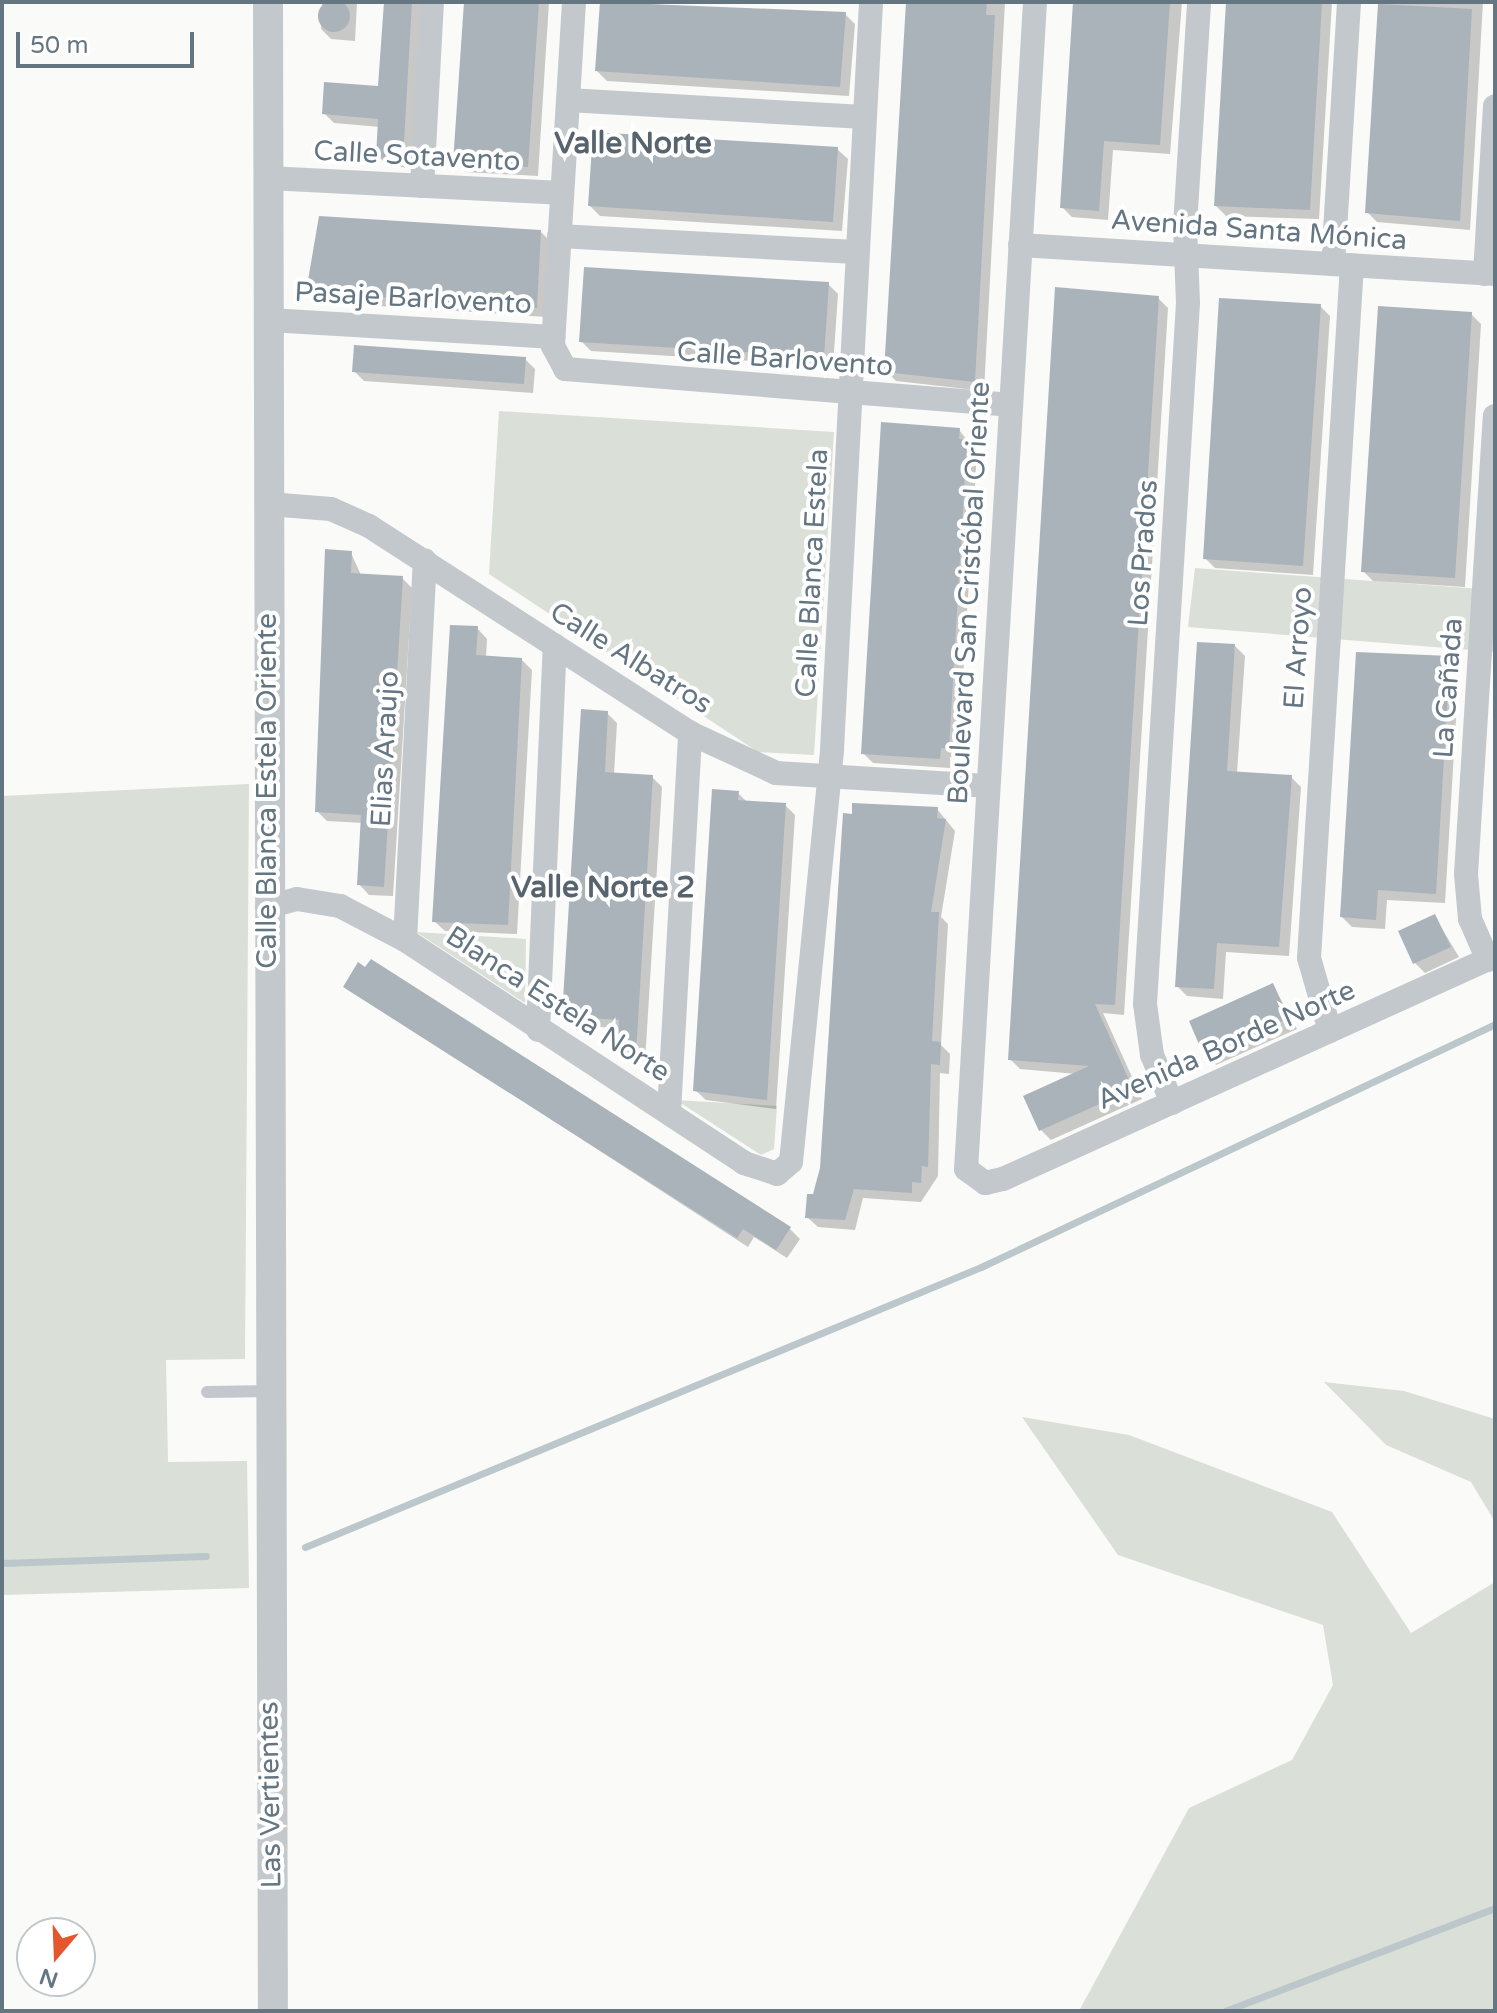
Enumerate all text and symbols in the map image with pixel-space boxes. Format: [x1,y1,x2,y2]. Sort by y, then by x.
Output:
scale bar [20,16,198,66]
text: 50 m [30,31,88,60]
district label: Valle Norte [554,126,712,162]
street label: Calle Sotavento [313,134,521,178]
street label: Avenida Santa Mónica [1110,203,1408,257]
street label: Pasaje Barlovento [293,275,533,321]
street label: Calle Barlovento [676,335,894,383]
street label: Boulevard San Cristóbal Oriente [941,381,997,805]
street label: Calle Blanca Estela [789,448,835,698]
street label: Los Prados [1121,478,1165,628]
street label: El Arroyo [1277,586,1319,710]
street label: Calle Albatros [544,595,718,721]
street label: Calle Blanca Estela Oriente [250,613,284,969]
street label: La Cañada [1426,617,1470,759]
street label: Elias Araujo [364,670,406,828]
district label: Valle Norte 2 [511,870,695,906]
street label: Blanca Estela Norte [440,919,676,1089]
street label: Avenida Borde Norte [1092,973,1360,1117]
street label: Las Vertientes [252,1701,288,1889]
north arrow [16,1917,96,1997]
text: N [36,1963,61,1993]

